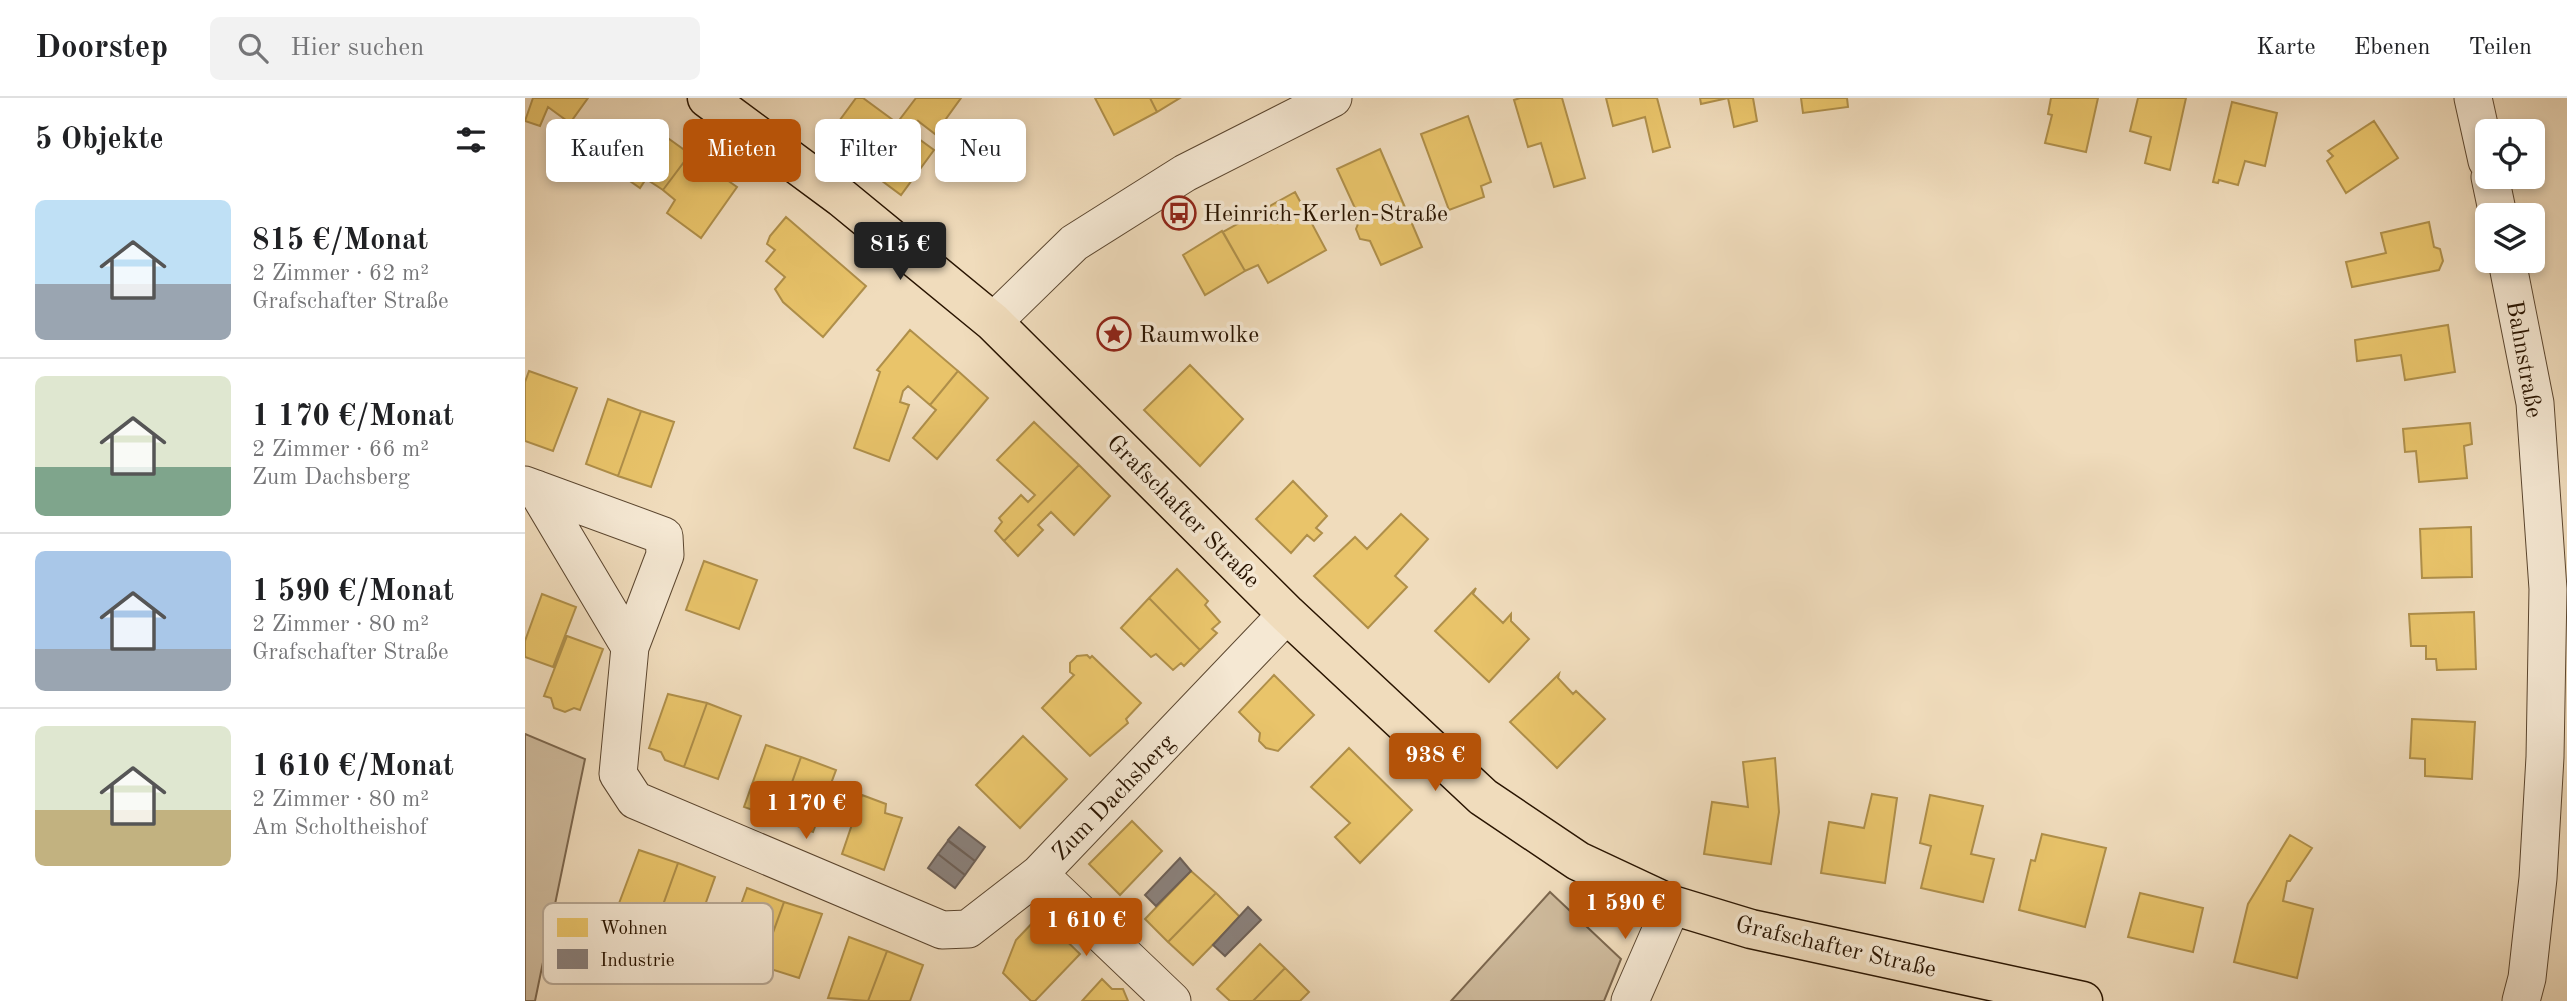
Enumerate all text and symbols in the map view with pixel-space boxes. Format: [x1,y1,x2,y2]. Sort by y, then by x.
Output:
search box [210,17,700,80]
icon: search [234,29,272,67]
text: Doorstep [35,32,168,65]
text: Hier suchen [290,35,424,61]
text: Karte [2256,36,2316,60]
text: Ebenen [2354,36,2430,60]
text: Teilen [2468,36,2532,60]
chip: Kaufen [546,119,669,182]
chip: Mieten [683,119,801,182]
chip: Filter [815,119,921,182]
chip: Neu [935,119,1026,182]
map controls [2475,119,2545,273]
button: locate [2475,119,2545,189]
icon: filters [452,121,490,159]
text: 5 Objekte [35,125,164,155]
bus stop icon: Heinrich-Kerlen-Straße [1160,194,1198,232]
place label: Heinrich-Kerlen-Straße [1203,203,1448,227]
button: layers [2475,203,2545,273]
pin: 815 € [851,222,949,282]
text: 815 €/Monat [252,226,428,256]
icon: home [91,228,175,312]
text: 815 € [870,233,930,256]
text: 2 Zimmer · 62 m² [252,262,429,285]
text: Grafschafter Straße [252,290,449,313]
street label: Bahnstraße [2501,299,2545,420]
place icon: Raumwolke [1095,315,1133,353]
place label: Raumwolke [1139,324,1259,348]
text: 1 170 €/Monat [252,402,454,432]
icon: home [91,404,175,488]
street label: Grafschafter Straße [1102,431,1264,593]
text: 2 Zimmer · 66 m² [252,438,429,461]
text: Zum Dachsberg [252,466,410,489]
text: 1 590 €/Monat [252,577,454,607]
icon: home [91,579,175,663]
text: 2 Zimmer · 80 m² [252,613,429,636]
text: Grafschafter Straße [252,641,449,664]
street label: Zum Dachsberg [1049,731,1180,866]
pin: 938 € [1386,734,1484,793]
text: 938 € [1405,744,1465,767]
text: 1 610 €/Monat [252,752,454,782]
icon: home [91,754,175,838]
pin: 1 170 € [741,782,871,841]
text: 2 Zimmer · 80 m² [252,788,429,811]
text: 1 170 € [766,792,846,815]
text: Am Scholtheishof [252,816,428,839]
pin: 1 590 € [1560,882,1690,941]
text: 1 590 € [1585,892,1665,915]
pin: 1 610 € [1021,898,1151,958]
legend [543,903,773,984]
text: 1 610 € [1046,909,1126,932]
street label: Grafschafter Straße [1733,913,1938,983]
text: Wohnen [600,920,668,939]
text: Industrie [600,952,674,971]

